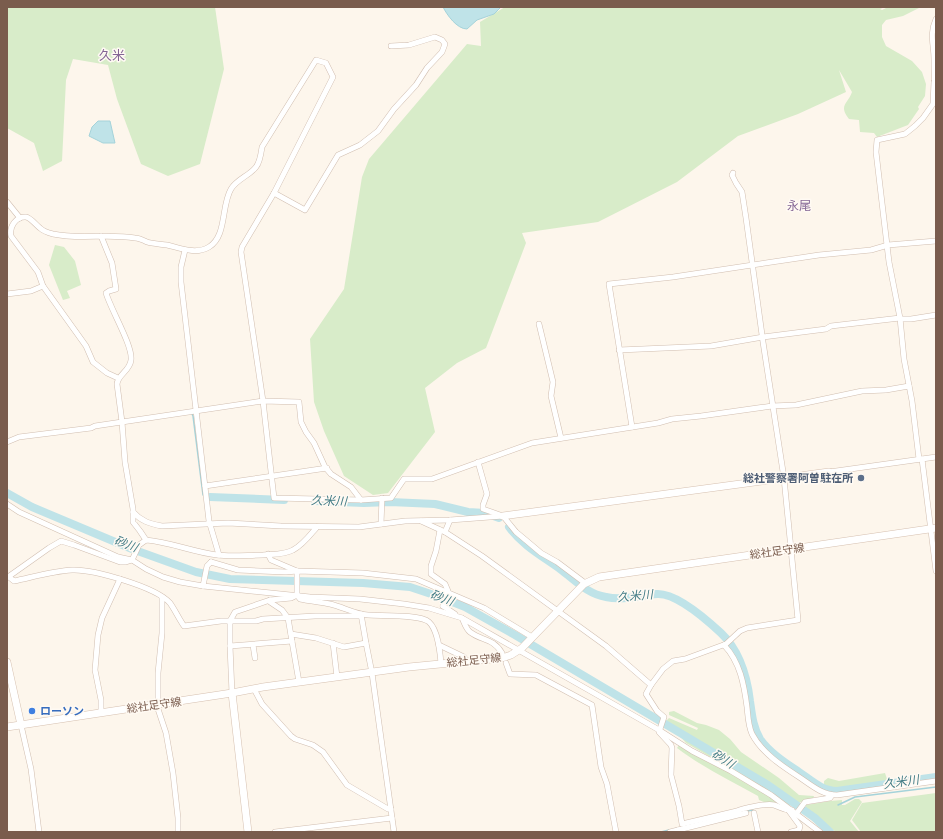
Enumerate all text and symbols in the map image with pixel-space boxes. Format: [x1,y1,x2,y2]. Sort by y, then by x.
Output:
district label: 久米 [99,48,125,64]
district label: 永尾 [787,199,811,214]
place label: 総社警察署阿曽駐在所 [743,472,853,485]
marker: 総社警察署阿曽駐在所 [856,473,866,483]
water label: 久米川 [311,493,349,510]
water label: 砂川 [112,533,142,556]
street label: 総社足守線 [749,541,805,562]
water label: 砂川 [428,587,458,610]
water label: 久米川 [616,587,656,606]
street label: 総社足守線 [446,651,502,670]
street label: 総社足守線 [126,695,182,716]
place label: ローソン [40,705,84,718]
marker: ローソン [27,706,37,716]
water label: 砂川 [709,747,739,773]
water label: 久米川 [882,772,922,792]

